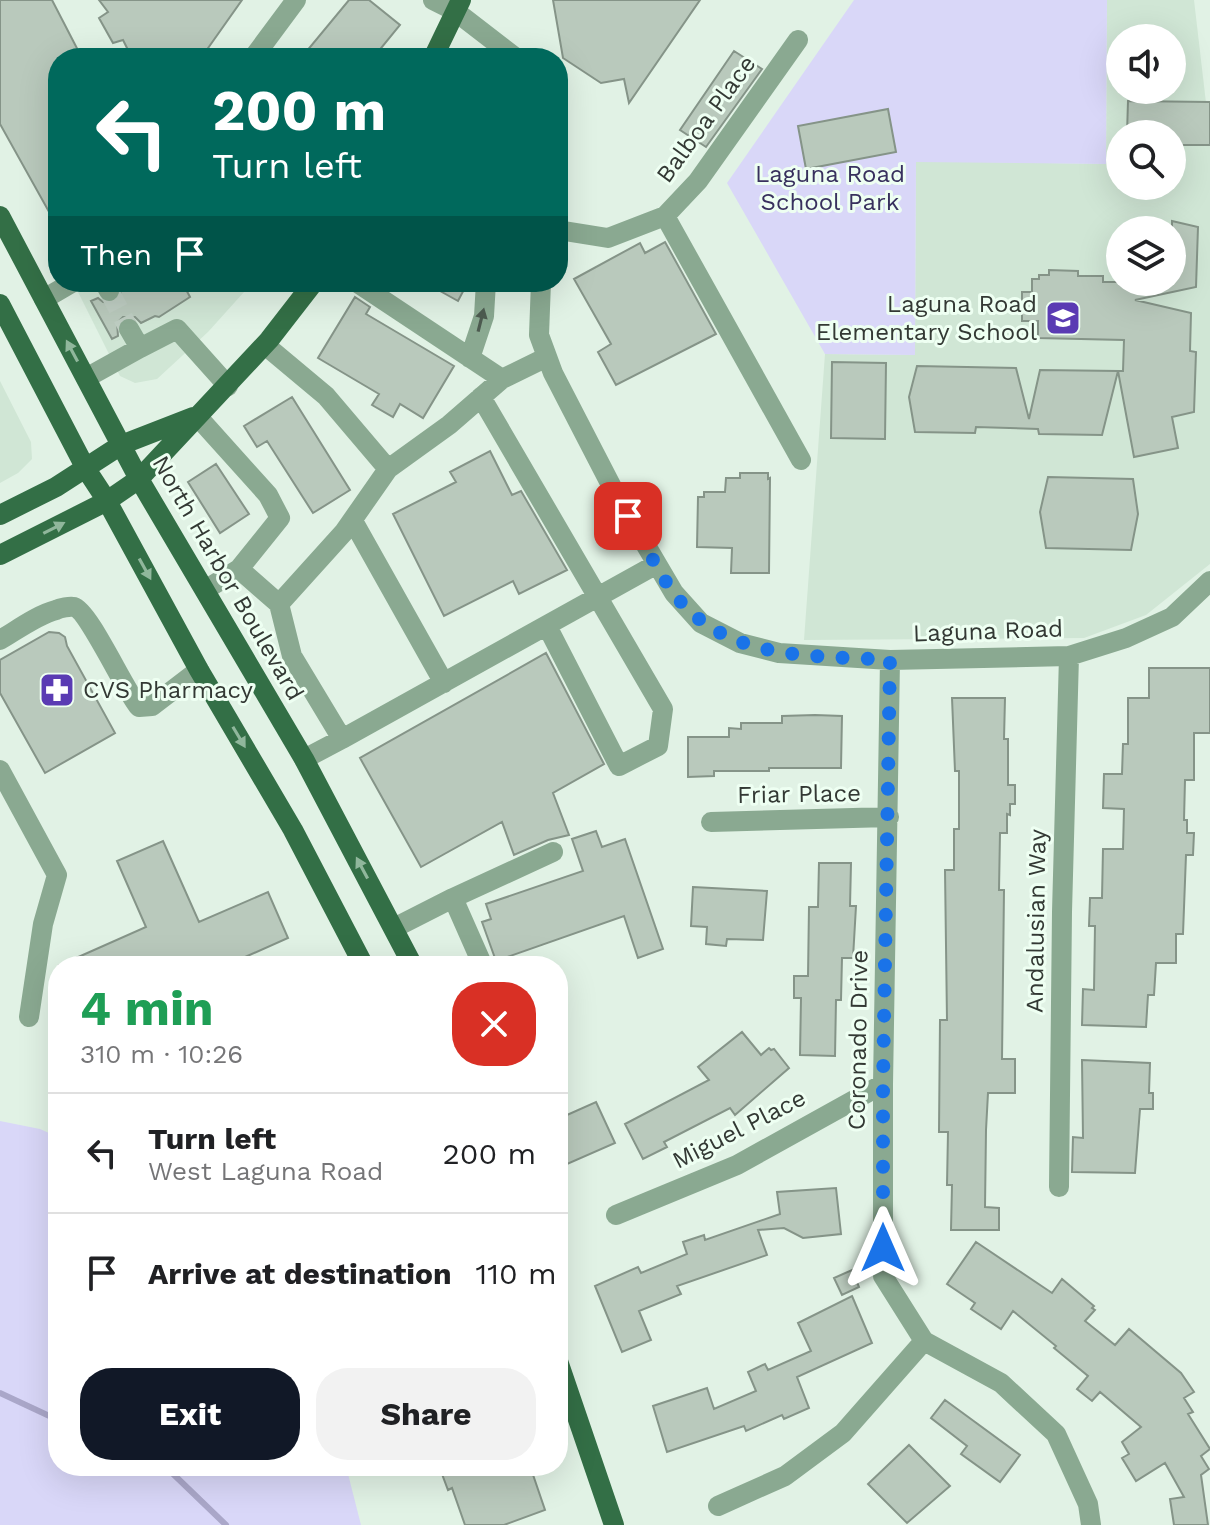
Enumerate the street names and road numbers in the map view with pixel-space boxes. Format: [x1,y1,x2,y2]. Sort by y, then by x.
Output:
street label: Balboa Place [651,50,761,188]
street label: North Harbor Boulevard [146,451,310,705]
street label: Laguna Road [912,614,1064,648]
street label: Friar Place [737,779,861,809]
street label: Andalusian Way [1020,828,1052,1013]
street label: Coronado Drive [842,950,874,1130]
street label: Miguel Place [668,1083,810,1175]

